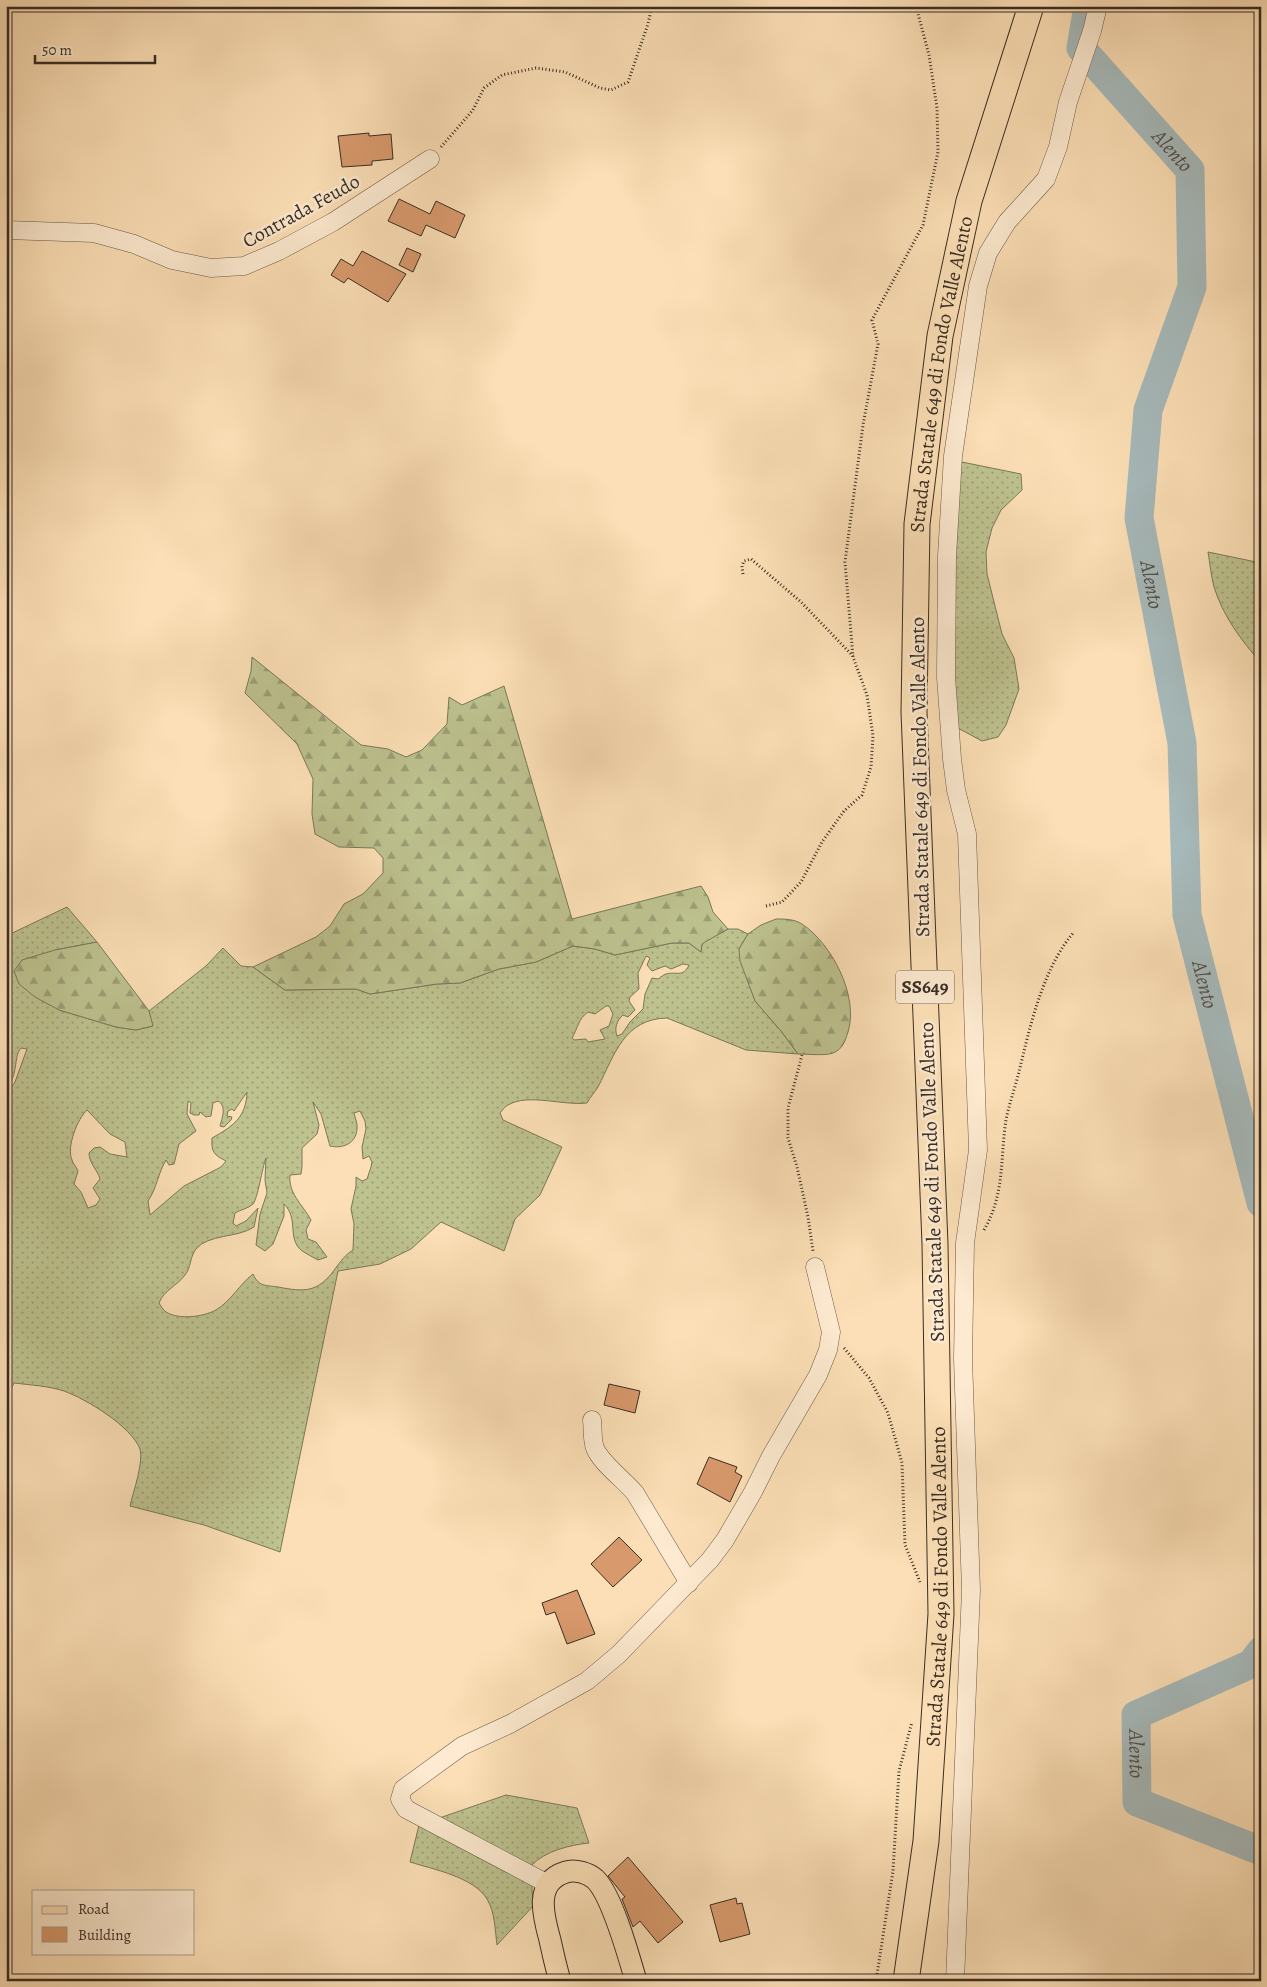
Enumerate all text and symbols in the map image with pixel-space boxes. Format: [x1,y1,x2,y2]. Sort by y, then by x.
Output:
scale bar [35,32,155,64]
text: 50 m [42,40,72,60]
water label: Alento [1145,122,1199,178]
street label: Contrada Feudo [237,168,365,254]
street label: Strada Statale 649 di Fondo Valle Alento [903,213,979,533]
water label: Alento [1133,557,1170,611]
street label: Strada Statale 649 di Fondo Valle Alento [904,617,936,937]
water label: Alento [1185,956,1224,1012]
road number: SS649 [896,970,954,1004]
street label: Strada Statale 649 di Fondo Valle Alento [913,1022,951,1342]
street label: Strada Statale 649 di Fondo Valle Alento [919,1426,955,1748]
water label: Alento [1122,1728,1151,1778]
legend [32,1890,195,1954]
text: Road [78,1899,110,1919]
text: Building [78,1925,131,1945]

